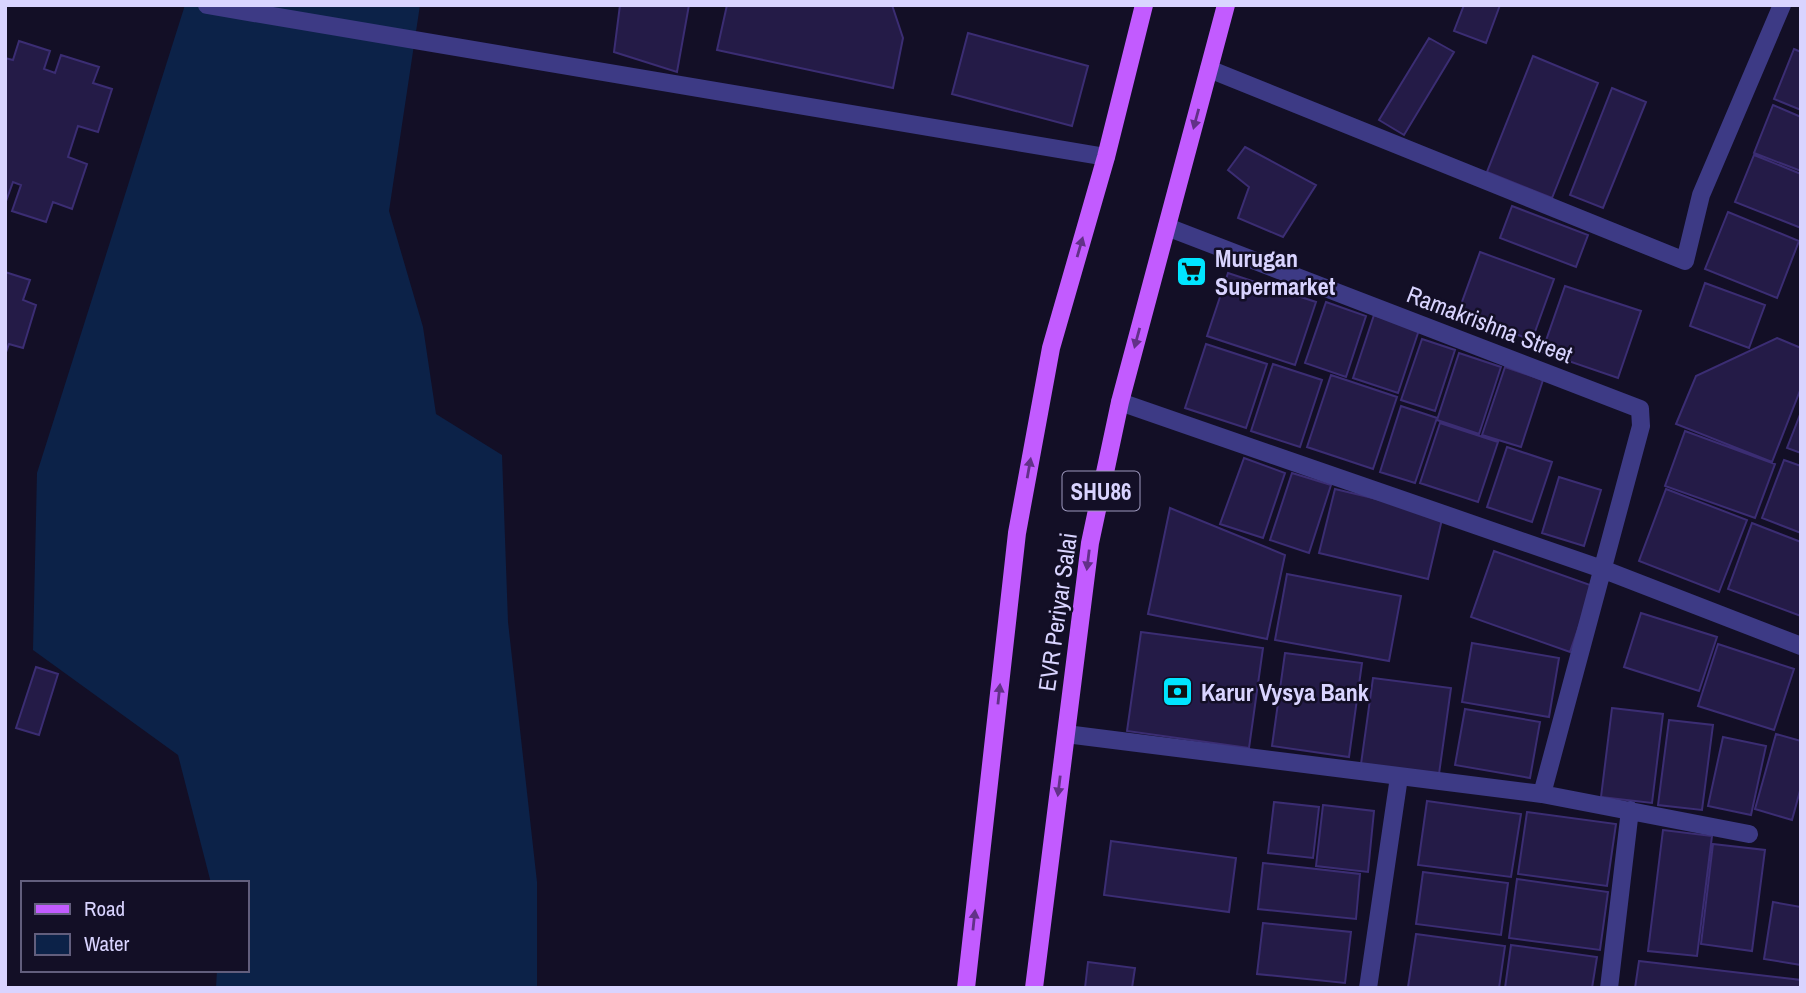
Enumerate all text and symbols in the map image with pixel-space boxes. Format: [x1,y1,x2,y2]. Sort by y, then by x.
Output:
one-way arrow [1190,108,1201,130]
one-way arrow [1075,236,1086,258]
place label: Murugan Supermarket [1215,242,1336,302]
supermarket icon: Murugan Supermarket [1175,255,1209,289]
street label: Ramakrishna Street [1403,278,1578,370]
one-way arrow [1131,328,1142,350]
one-way arrow [1024,457,1035,479]
road number: SHU86 [1062,471,1140,510]
street label: EVR Periyar Salai [1030,531,1084,693]
one-way arrow [1082,550,1093,572]
bank icon: Karur Vysya Bank [1161,675,1195,709]
place label: Karur Vysya Bank [1201,676,1369,708]
one-way arrow [994,683,1005,705]
one-way arrow [1054,775,1065,797]
legend [21,881,248,972]
text: Road [84,894,125,923]
one-way arrow [968,909,979,931]
text: Water [84,929,130,958]

